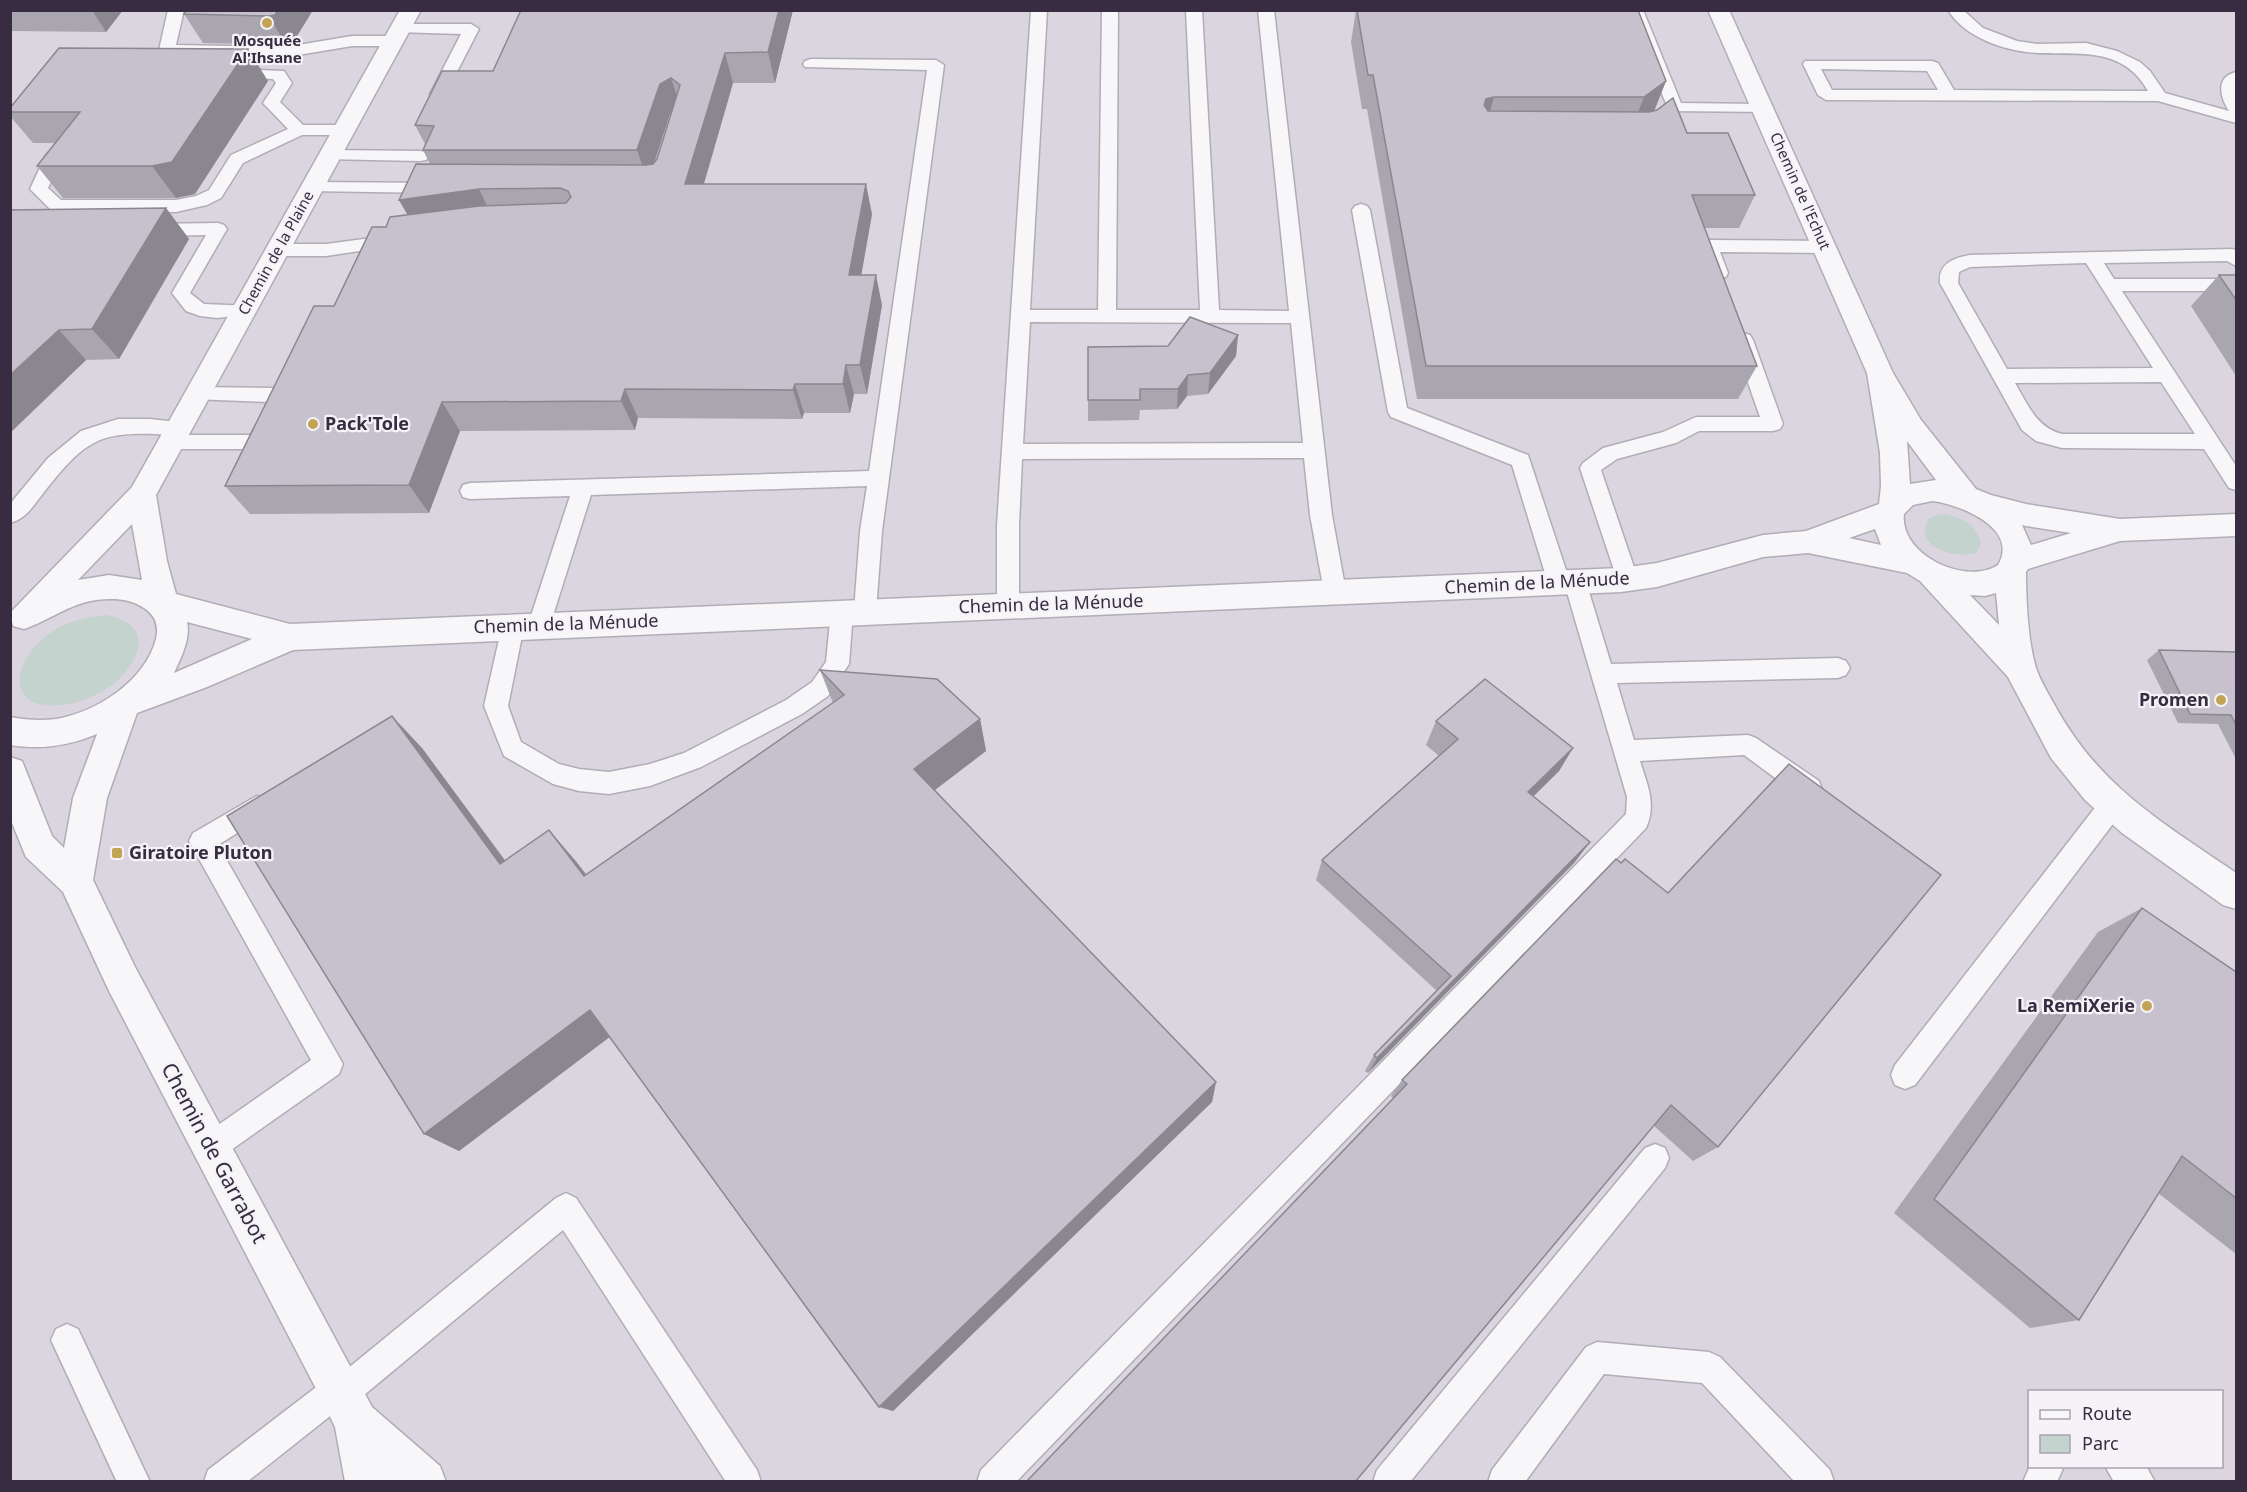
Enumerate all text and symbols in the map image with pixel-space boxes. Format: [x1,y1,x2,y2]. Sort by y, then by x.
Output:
marker: Mosquée Al'Ihsane [260,16,274,30]
place label: Mosquée Al'Ihsane [232,30,302,67]
street label: Chemin de l'Echut [1766,129,1836,253]
street label: Chemin de la Plaine [233,187,318,318]
place label: Pack'Tole [325,411,409,435]
marker: Pack'Tole [306,417,320,431]
street label: Chemin de la Ménude [1444,565,1630,599]
street label: Chemin de la Ménude [958,588,1144,618]
street label: Chemin de la Ménude [473,608,659,638]
place label: Promen [2139,687,2209,711]
marker: Promen [2214,693,2228,707]
place label: Giratoire Pluton [129,840,272,864]
marker: Giratoire Pluton [110,846,124,860]
place label: La RemiXerie [2017,993,2135,1017]
marker: La RemiXerie [2140,999,2154,1013]
street label: Chemin de Garrabot [155,1057,275,1248]
legend [2028,1390,2223,1468]
text: Route [2082,1401,2132,1425]
text: Parc [2082,1431,2119,1455]

